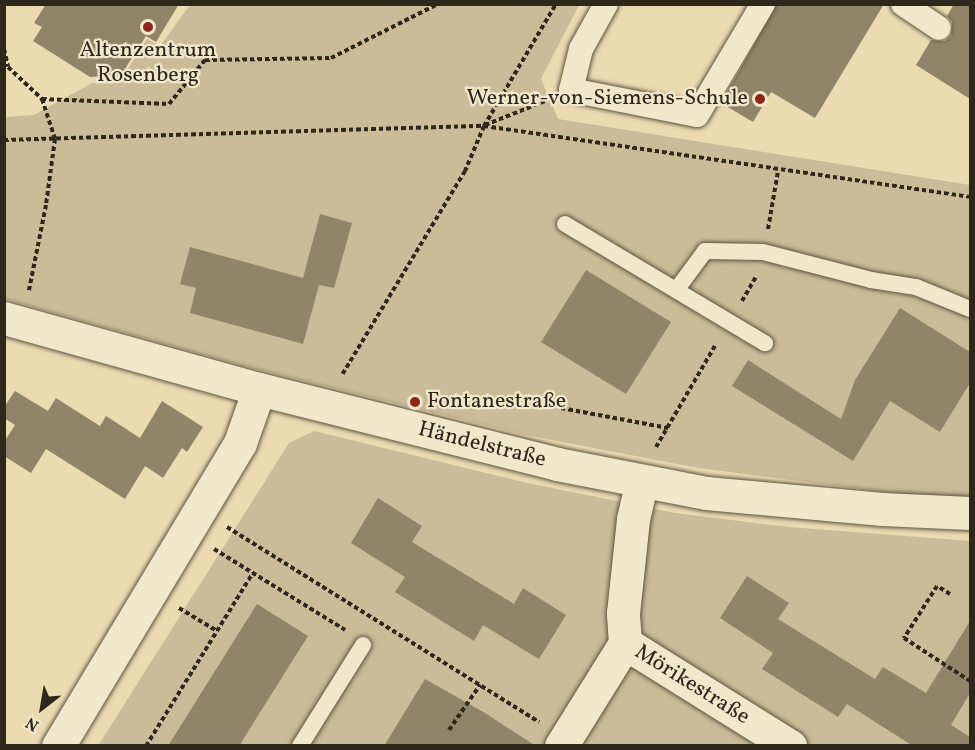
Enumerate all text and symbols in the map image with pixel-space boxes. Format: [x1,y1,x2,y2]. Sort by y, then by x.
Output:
marker: Altenzentrum Rosenberg [141,20,155,34]
place label: Altenzentrum Rosenberg [80,37,216,88]
place label: Werner-von-Siemens-Schule [466,86,748,112]
marker: Werner-von-Siemens-Schule [753,92,767,106]
place label: Fontanestraße [427,389,566,415]
marker: Fontanestraße [408,395,422,409]
street label: Händelstraße [415,416,549,474]
street label: Mörikestraße [630,639,754,731]
north arrow [12,678,72,738]
text: N [22,711,43,736]

